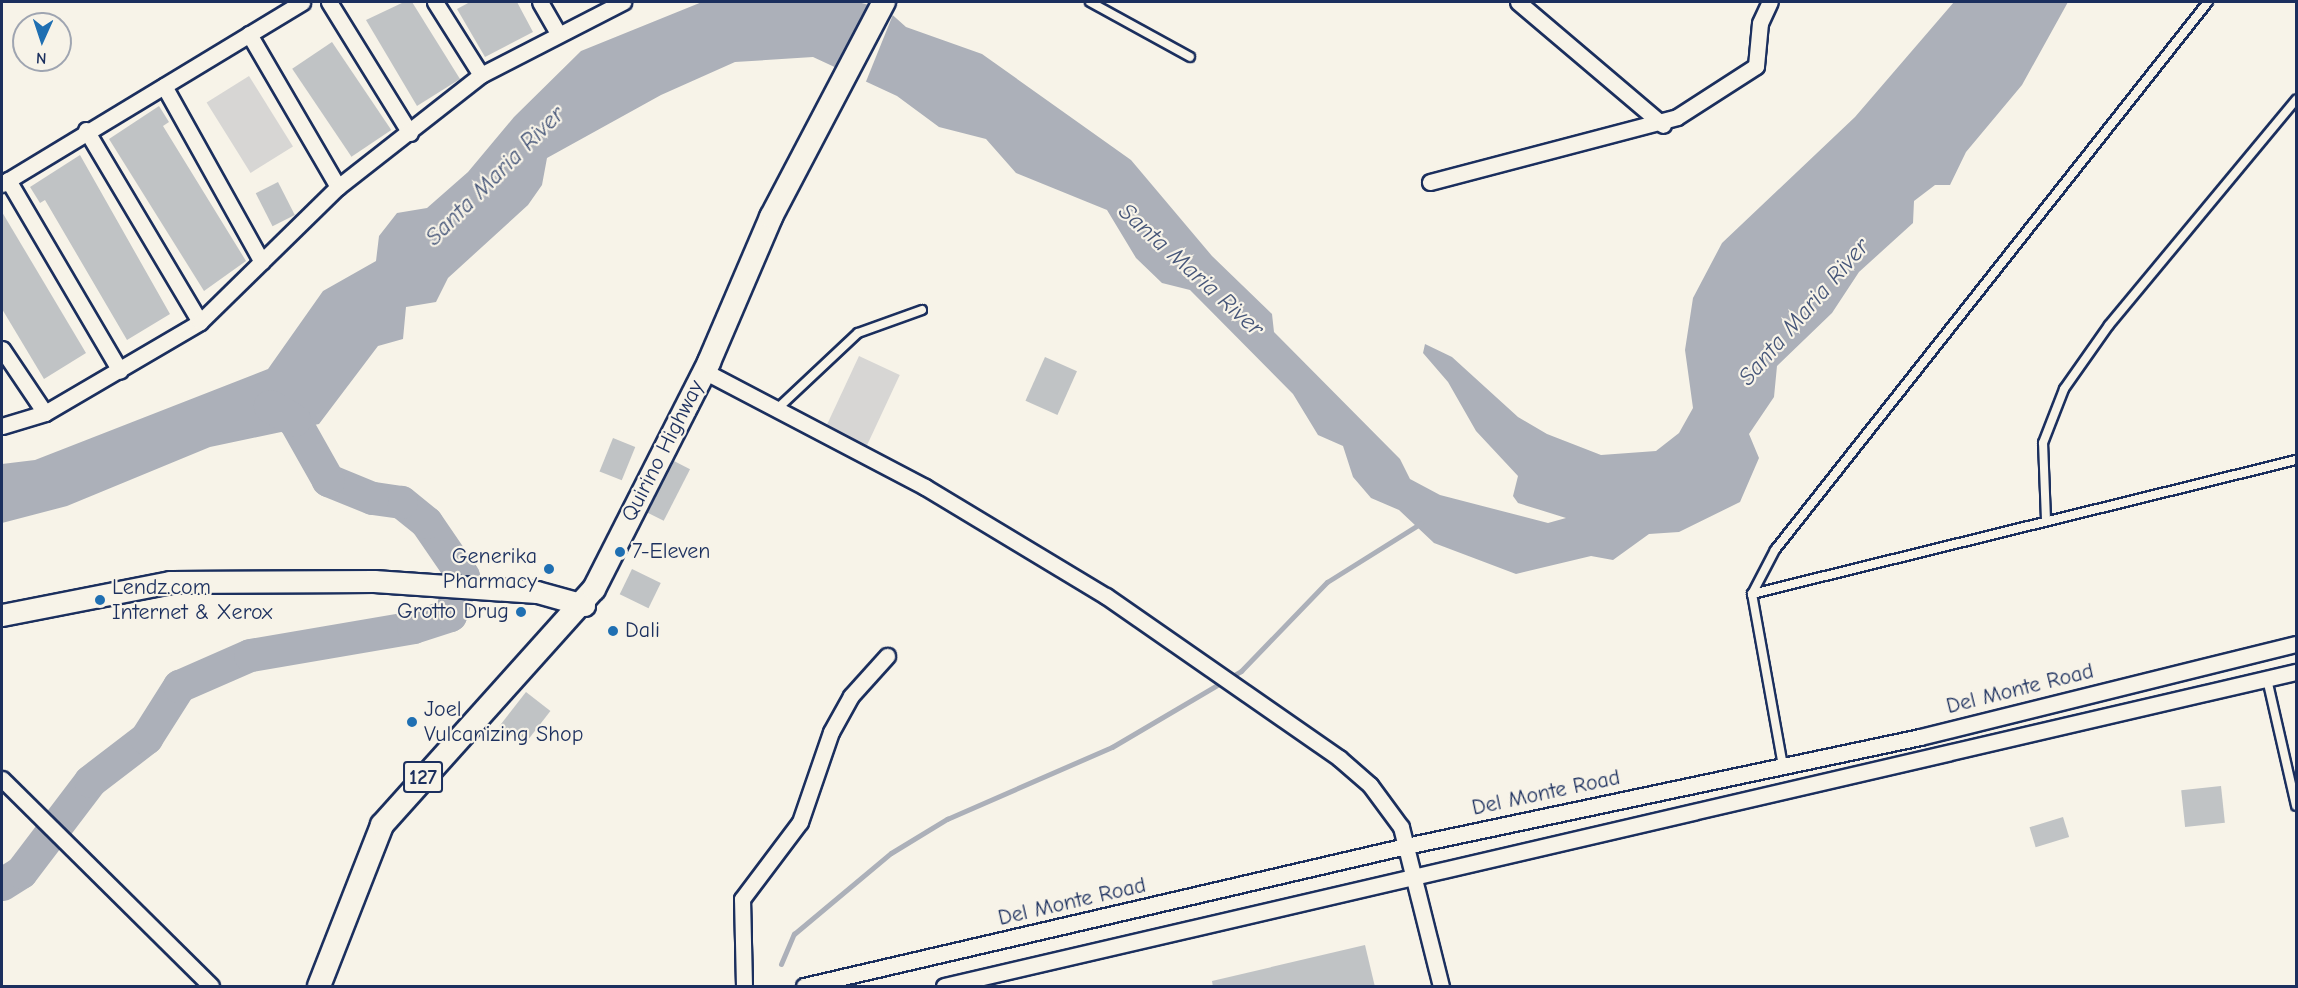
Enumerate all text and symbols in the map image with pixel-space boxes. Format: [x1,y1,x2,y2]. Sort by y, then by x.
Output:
north arrow [12,12,72,72]
text: N [35,49,47,67]
water label: Santa Maria River [419,100,571,252]
water label: Santa Maria River [1113,197,1269,343]
water label: Santa Maria River [1732,233,1876,391]
street label: Quirino Highway [616,376,710,526]
place label: 7-Eleven [632,539,711,565]
place label: Generika Pharmacy [443,543,537,594]
marker: 7-Eleven [613,545,627,559]
marker: Generika Pharmacy [542,562,556,576]
place label: Lendz.com Internet & Xerox [112,574,272,626]
marker: Lendz.com Internet & Xerox [93,593,107,607]
place label: Grotto Drug [397,599,509,625]
marker: Grotto Drug [514,605,528,619]
place label: Dali [625,618,660,644]
marker: Dali [606,624,620,638]
street label: Del Monte Road [1944,658,2096,720]
place label: Joel Vulcanizing Shop [424,696,583,748]
marker: Joel Vulcanizing Shop [405,715,419,729]
road number: 127 [402,759,444,795]
street label: Del Monte Road [1470,764,1622,822]
street label: Del Monte Road [996,872,1148,932]

